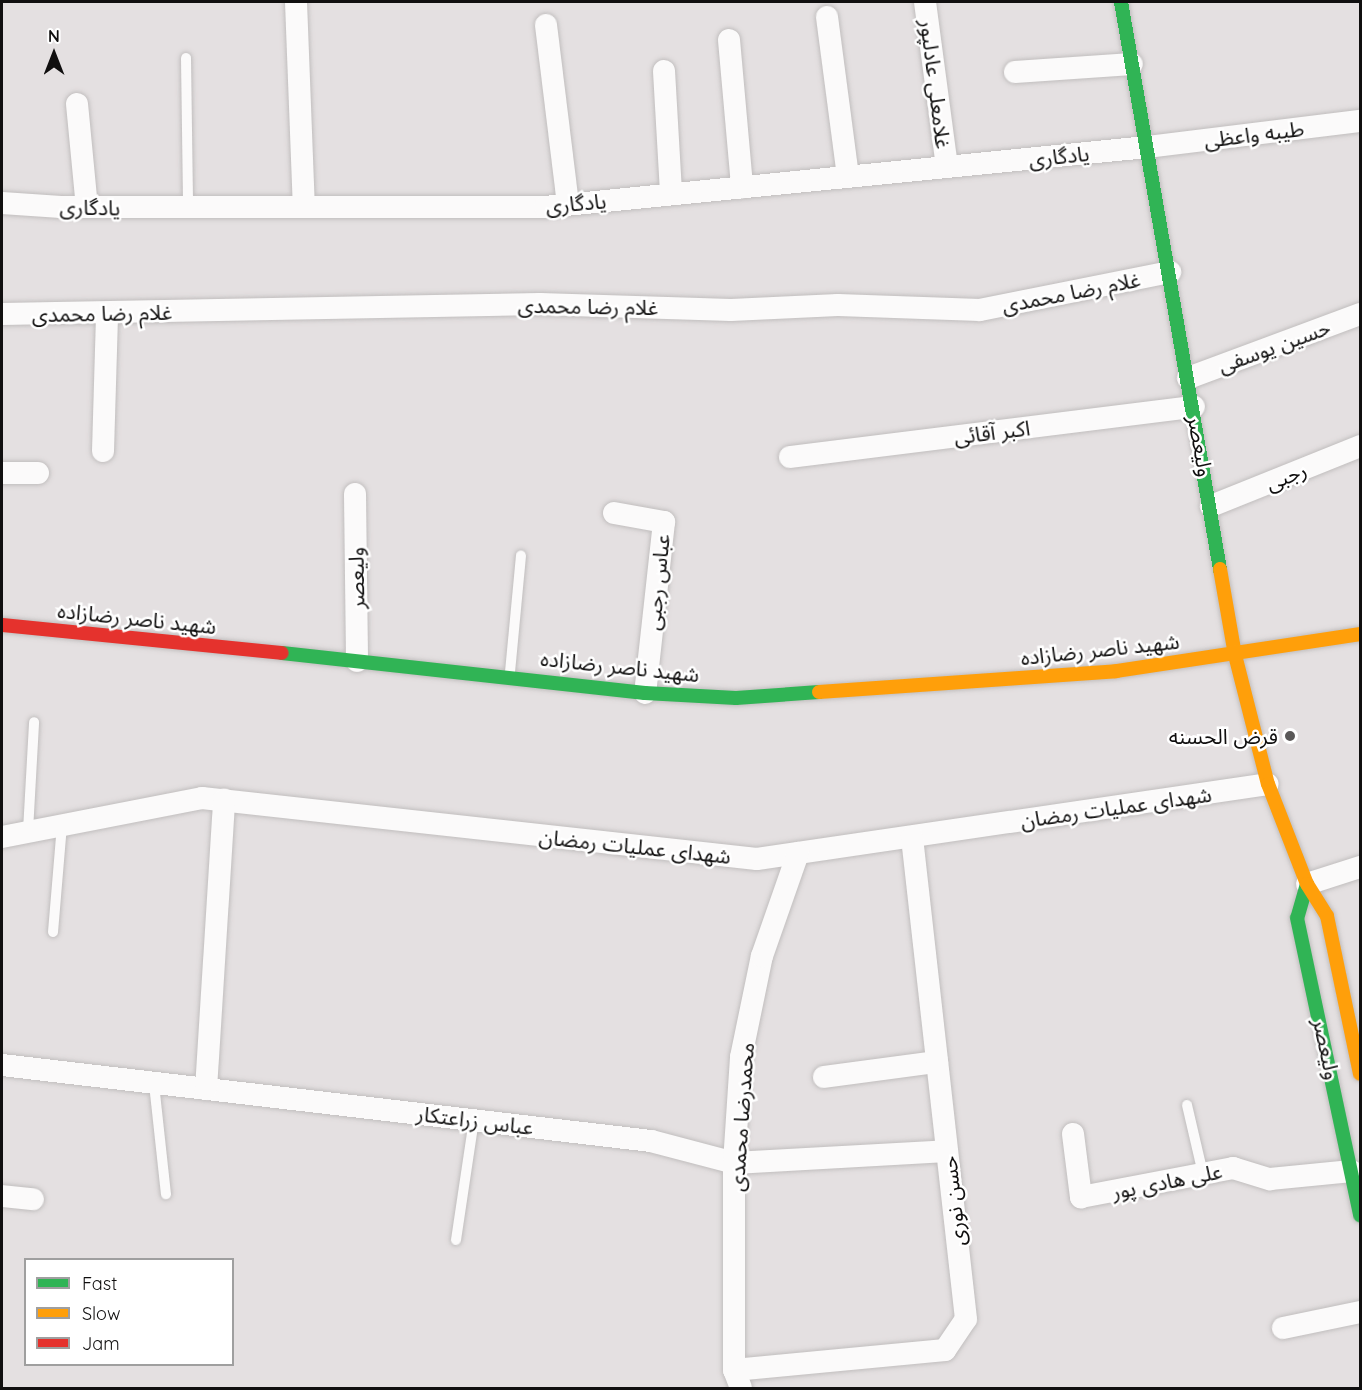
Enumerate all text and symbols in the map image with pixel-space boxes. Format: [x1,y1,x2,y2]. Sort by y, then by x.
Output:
street label: غلامعلی عادلپور [916,18,956,150]
north arrow [24,24,84,84]
text: N [48,26,60,46]
street label: طیبه واعظی [1203,115,1305,153]
street label: یادگاری [1027,140,1091,172]
street label: یادگاری [545,188,607,218]
street label: یادگاری [59,194,121,220]
street label: غلام رضا محمدی [1000,266,1142,318]
street label: غلام رضا محمدی [517,292,659,320]
street label: غلام رضا محمدی [31,299,173,327]
street label: حسین یوسفی [1214,314,1334,378]
street label: ولیعصر [1183,413,1219,479]
street label: اکبر آقائی [953,415,1031,449]
street label: رجبی [1262,456,1310,496]
street label: عباس رجبی [639,533,675,631]
street label: ولیعصر [343,547,369,609]
street label: شهید ناصر رضازاده [56,597,218,639]
street label: شهید ناصر رضازاده [1019,628,1181,670]
street label: شهید ناصر رضازاده [539,645,701,687]
place label: قرض الحسنه [1169,723,1278,749]
marker: قرض الحسنه [1283,729,1297,743]
street label: شهدای عملیات رمضان [1019,781,1213,833]
street label: شهدای عملیات رمضان [538,823,732,869]
street label: ولیعصر [1308,1016,1346,1082]
street label: محمدرضا محمدی [723,1042,759,1192]
street label: عباس زراعتکار [415,1100,535,1140]
street label: حسن نوری [936,1155,970,1247]
street label: علی هادی پور [1110,1158,1224,1204]
legend [24,1258,234,1366]
text: Fast [82,1272,117,1295]
text: Slow [82,1302,120,1325]
text: Jam [82,1332,120,1355]

